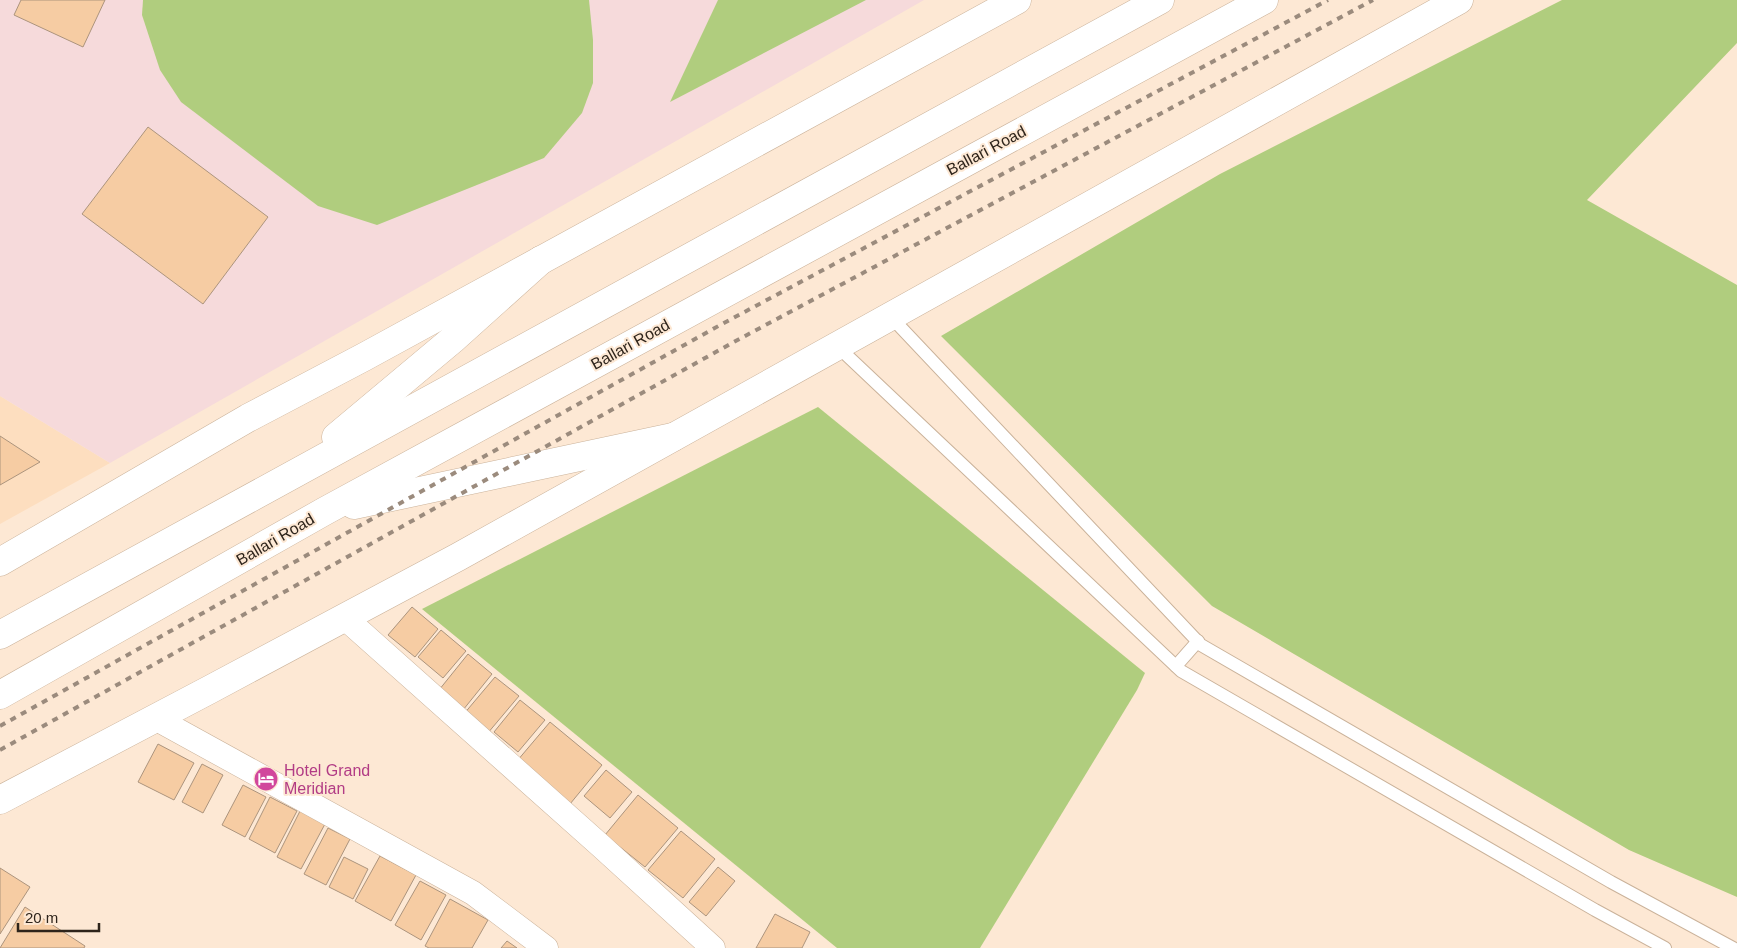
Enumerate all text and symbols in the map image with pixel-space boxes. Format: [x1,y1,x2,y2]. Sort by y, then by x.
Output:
street label: Ballari Road [944,122,1029,178]
street label: Ballari Road [588,316,672,373]
street label: Ballari Road [233,510,317,569]
place label: Hotel Grand Meridian [284,762,370,797]
hotel icon: Hotel Grand Meridian [253,766,279,792]
scale bar [18,900,99,932]
text: 20 m [25,909,58,926]

